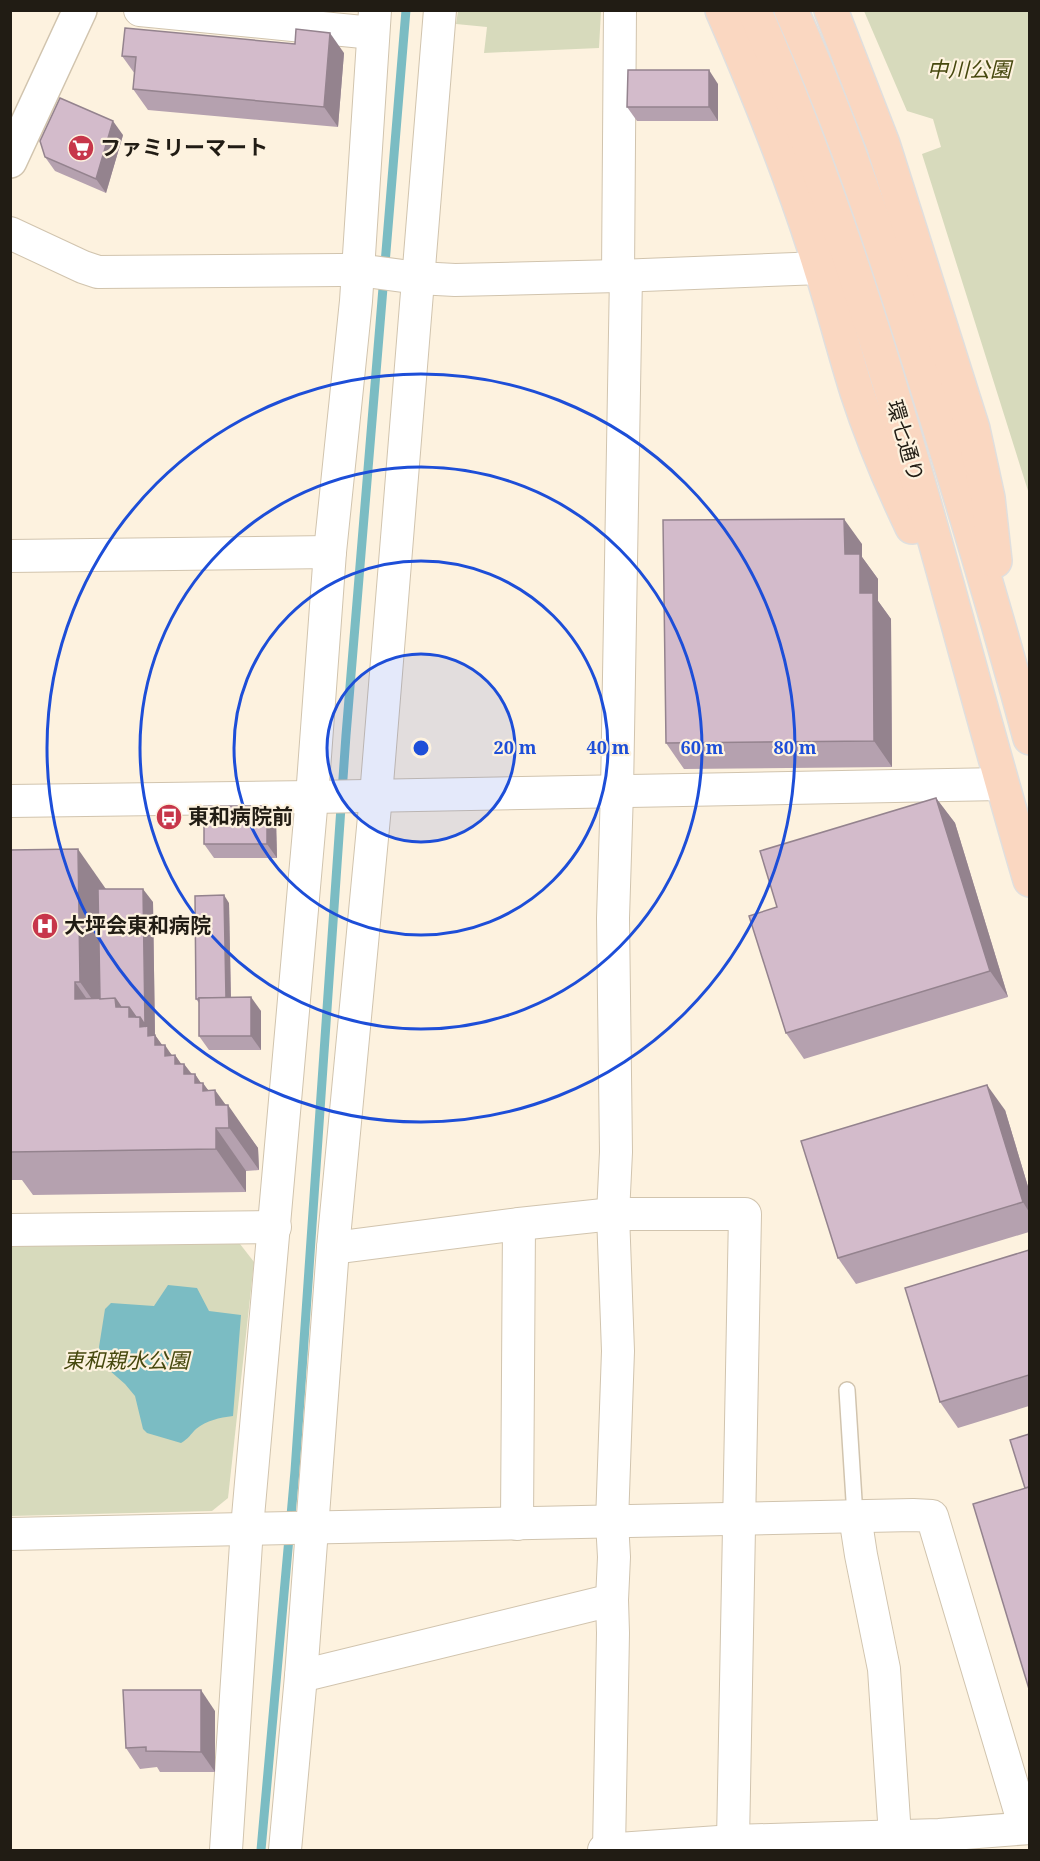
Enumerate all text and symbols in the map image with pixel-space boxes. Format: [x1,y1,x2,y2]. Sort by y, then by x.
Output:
park label: 中川公園 [927,55,1014,83]
supermarket icon: ファミリーマート [66,133,96,163]
place label: ファミリーマート [100,133,268,161]
street label: 環七通り [881,396,931,485]
text: 20 m [494,735,537,759]
text: 40 m [587,735,630,759]
text: 60 m [681,735,724,759]
text: 80 m [774,735,817,759]
centre of rings [411,738,431,758]
bus stop icon: 東和病院前 [154,802,184,832]
place label: 東和病院前 [188,802,293,830]
hospital icon: 大坪会東和病院 [30,911,60,941]
place label: 大坪会東和病院 [64,911,211,939]
park label: 東和親水公園 [63,1346,192,1374]

